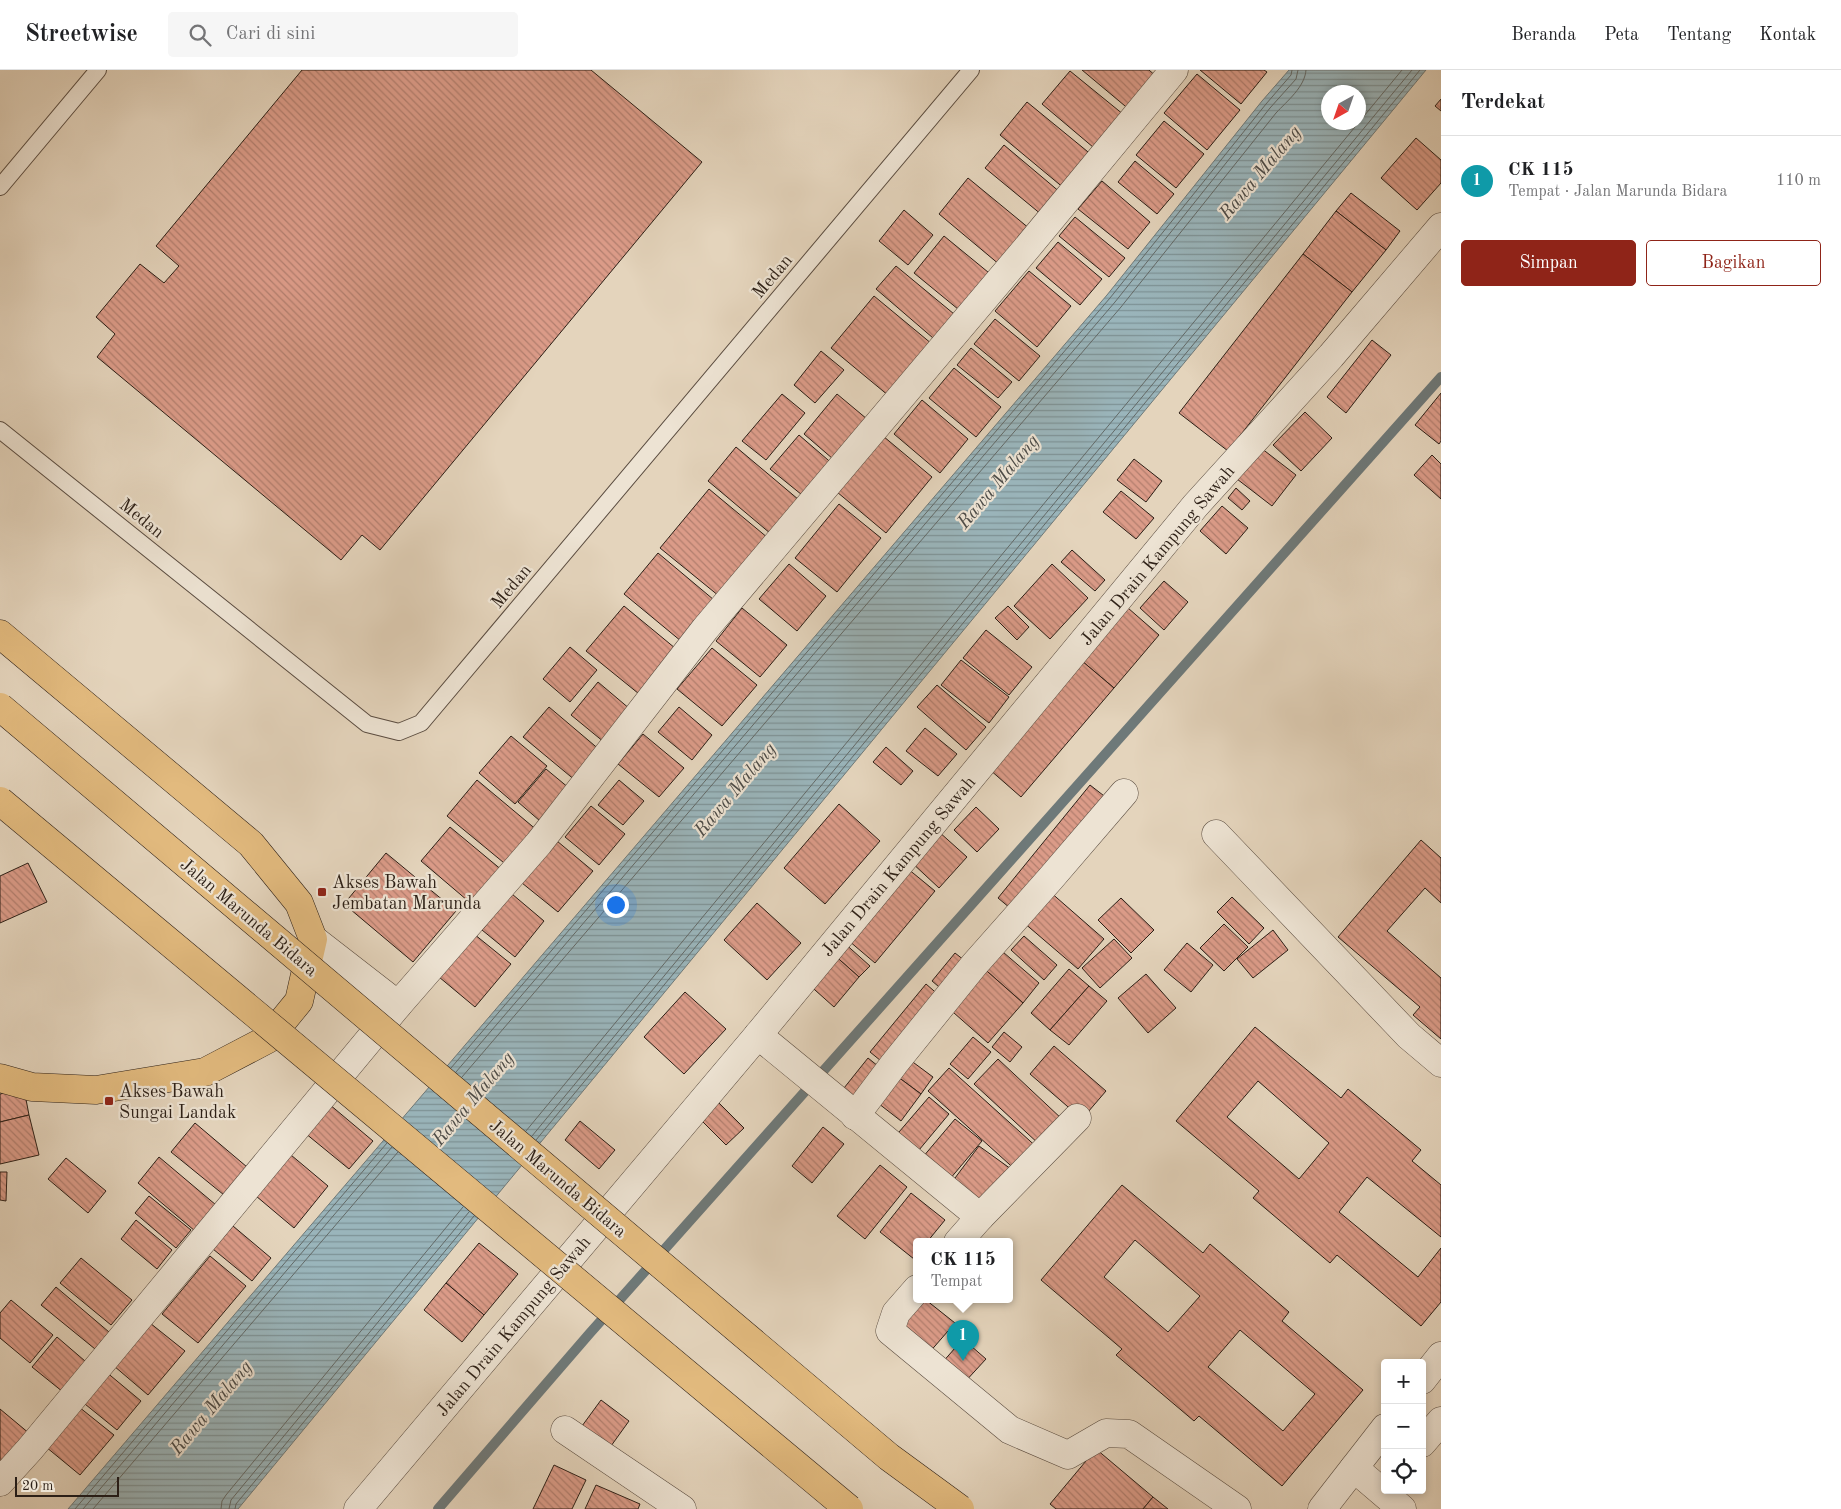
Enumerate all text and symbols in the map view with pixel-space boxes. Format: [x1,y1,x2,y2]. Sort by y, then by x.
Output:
search box [168,12,518,57]
icon: search [186,21,214,49]
text: Streetwise [25,23,138,47]
text: Cari di sini [226,25,315,44]
text: Beranda [1511,26,1576,44]
text: Peta [1604,26,1639,44]
text: Tentang [1667,26,1731,44]
text: Kontak [1759,26,1816,44]
north arrow [1321,85,1366,130]
text: Terdekat [1461,92,1545,113]
water label: Rawa Malang [1216,123,1305,225]
text: CK 115 [1508,161,1574,180]
text: 1 [1472,173,1482,189]
text: 110 m [1776,173,1821,189]
text: Tempat · Jalan Marunda Bidara [1508,184,1727,200]
button: Simpan [1461,240,1636,286]
button: Bagikan [1646,240,1821,286]
street label: Medan [749,251,796,302]
water label: Rawa Malang [954,432,1043,534]
street label: Jalan Drain Kampung Sawah [1077,462,1238,649]
street label: Medan [116,496,167,542]
street label: Medan [488,561,535,612]
water label: Rawa Malang [691,740,780,842]
street label: Jalan Drain Kampung Sawah [818,773,979,960]
street label: Jalan Marunda Bidara [176,855,320,980]
place label: Akses Bawah Jembatan Marunda [332,874,481,913]
marker: Akses Bawah Jembatan Marunda [316,886,328,898]
your location [603,892,629,918]
water label: Rawa Malang [429,1049,518,1151]
place label: Akses Bawah Sungai Landak [119,1083,236,1122]
marker: Akses Bawah Sungai Landak [103,1095,115,1107]
street label: Jalan Marunda Bidara [485,1116,629,1241]
street label: Jalan Drain Kampung Sawah [433,1233,594,1420]
popup [913,1238,1013,1303]
text: CK 115 [930,1251,996,1270]
text: Tempat [930,1274,982,1290]
pin: 1 [947,1320,979,1361]
water label: Rawa Malang [167,1358,256,1460]
map controls [1381,1359,1426,1494]
button: + [1381,1359,1426,1404]
button: − [1381,1404,1426,1449]
button: locate [1381,1449,1426,1494]
scale bar [15,1474,119,1497]
text: 20 m [22,1479,53,1493]

